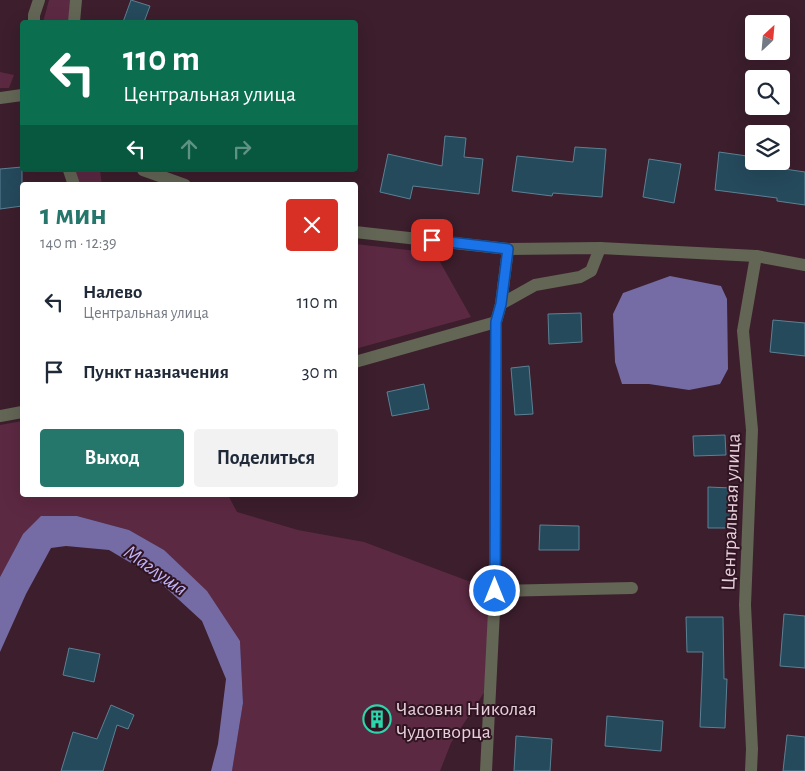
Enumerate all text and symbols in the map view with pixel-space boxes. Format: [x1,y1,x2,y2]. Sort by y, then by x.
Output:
north arrow [745,15,790,60]
map controls [745,15,790,170]
icon: left [40,40,105,105]
text: 110 m [123,42,200,77]
button: search [745,70,790,115]
text: Центральная улица [123,83,296,105]
button: layers [745,125,790,170]
icon: left [122,135,150,163]
icon: ahead [175,135,203,163]
icon: right [228,135,256,163]
button: close [286,199,338,251]
text: 1 мин [40,200,107,230]
pin [411,219,453,261]
icon: arrive [418,226,446,254]
text: 140 m · 12:39 [40,235,117,251]
text: Налево [83,283,142,302]
icon: left [40,288,68,316]
text: 110 m [297,293,338,312]
text: Центральная улица [83,305,209,321]
icon: arrive [40,358,68,386]
text: Пункт назначения [83,363,229,382]
text: 30 m [302,363,338,382]
button: Выход [40,429,184,487]
button: Поделиться [194,429,338,487]
street label: Центральная улица [718,433,744,591]
water label: Маглуша [120,541,191,600]
position arrow [468,564,520,616]
place label: Часовня Николая Чудотворца [396,699,537,742]
building icon: Часовня Николая Чудотворца [362,704,392,734]

